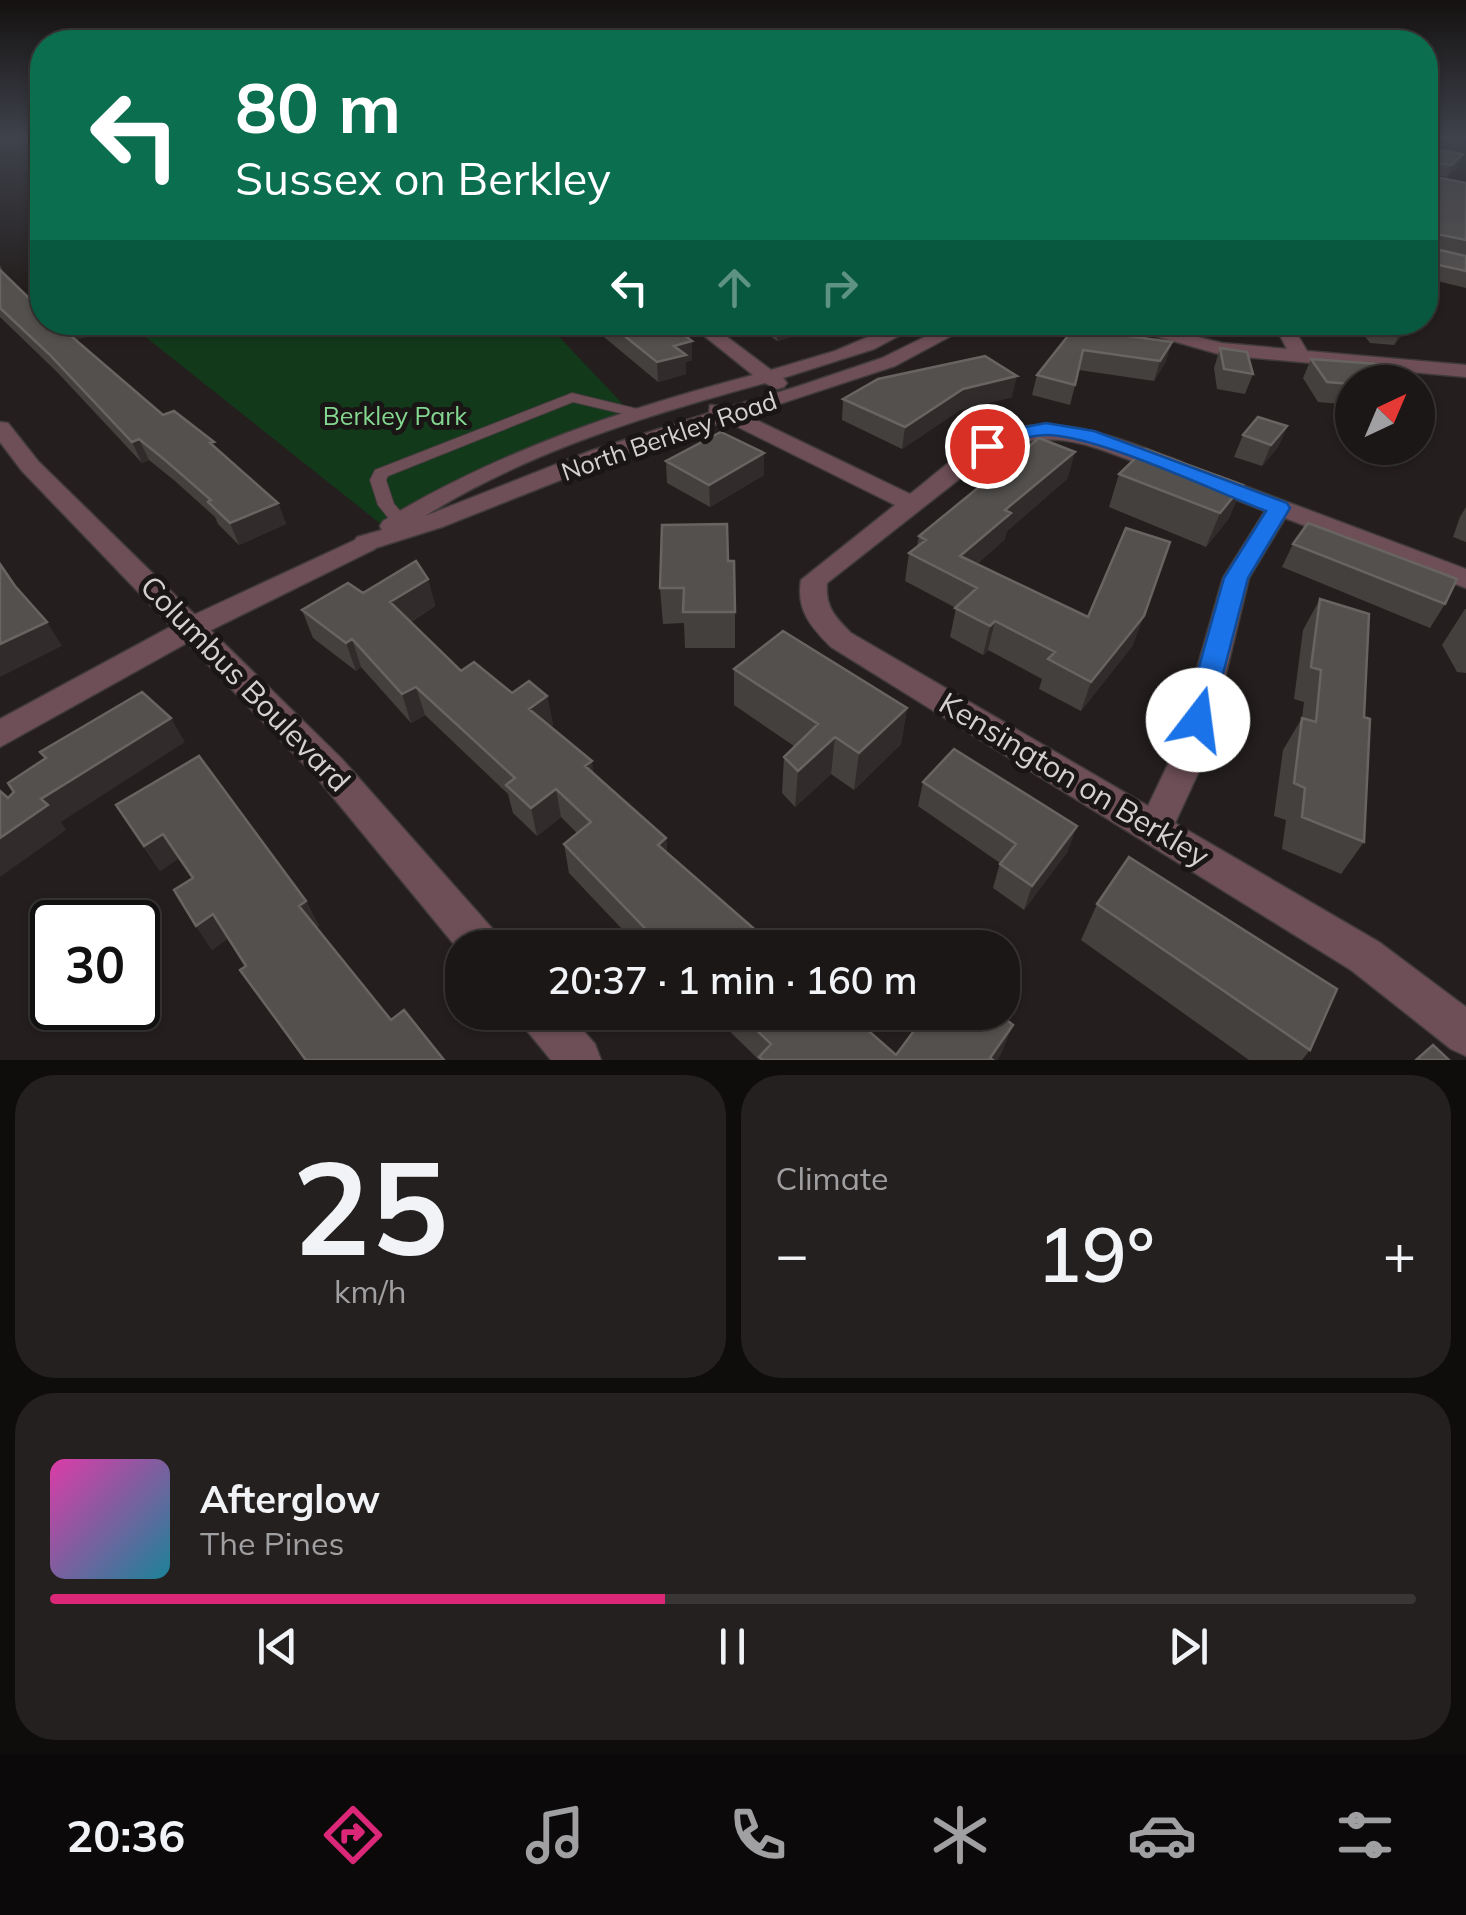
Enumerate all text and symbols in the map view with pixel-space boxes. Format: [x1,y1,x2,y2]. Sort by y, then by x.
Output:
text: 80 m [235,63,401,151]
icon: left [70,70,200,200]
text: Sussex on Berkley [235,150,611,206]
icon: left [602,260,657,315]
icon: ahead [707,260,762,315]
icon: right [812,260,867,315]
north arrow [1335,365,1435,465]
map controls [1335,365,1435,465]
street label: North Berkley Road [557,384,781,487]
park label: Berkley Park [323,400,468,431]
pin [945,404,1030,489]
icon: arrive [960,419,1015,474]
street label: Columbus Boulevard [133,567,359,799]
position arrow [1146,668,1250,772]
street label: Kensington on Berkley [933,684,1216,875]
speed limit sign: 30 [30,900,160,1030]
text: 20:37 · 1 min · 160 m [547,956,918,1004]
text: 25 [292,1124,448,1288]
text: Climate [776,1158,888,1198]
text: 19° [1037,1207,1155,1301]
text: − [776,1219,809,1288]
text: + [1383,1219,1416,1288]
text: km/h [334,1271,406,1311]
text: Afterglow [200,1475,380,1523]
text: The Pines [200,1523,344,1563]
icon: previous [250,1619,305,1674]
icon: pause [705,1619,760,1674]
icon: next [1161,1619,1216,1674]
icon: directions [318,1800,388,1870]
icon: music [520,1800,590,1870]
icon: phone [723,1800,793,1870]
icon: climate [925,1800,995,1870]
icon: car [1127,1800,1197,1870]
icon: filters [1330,1800,1400,1870]
text: 20:36 [66,1807,185,1863]

